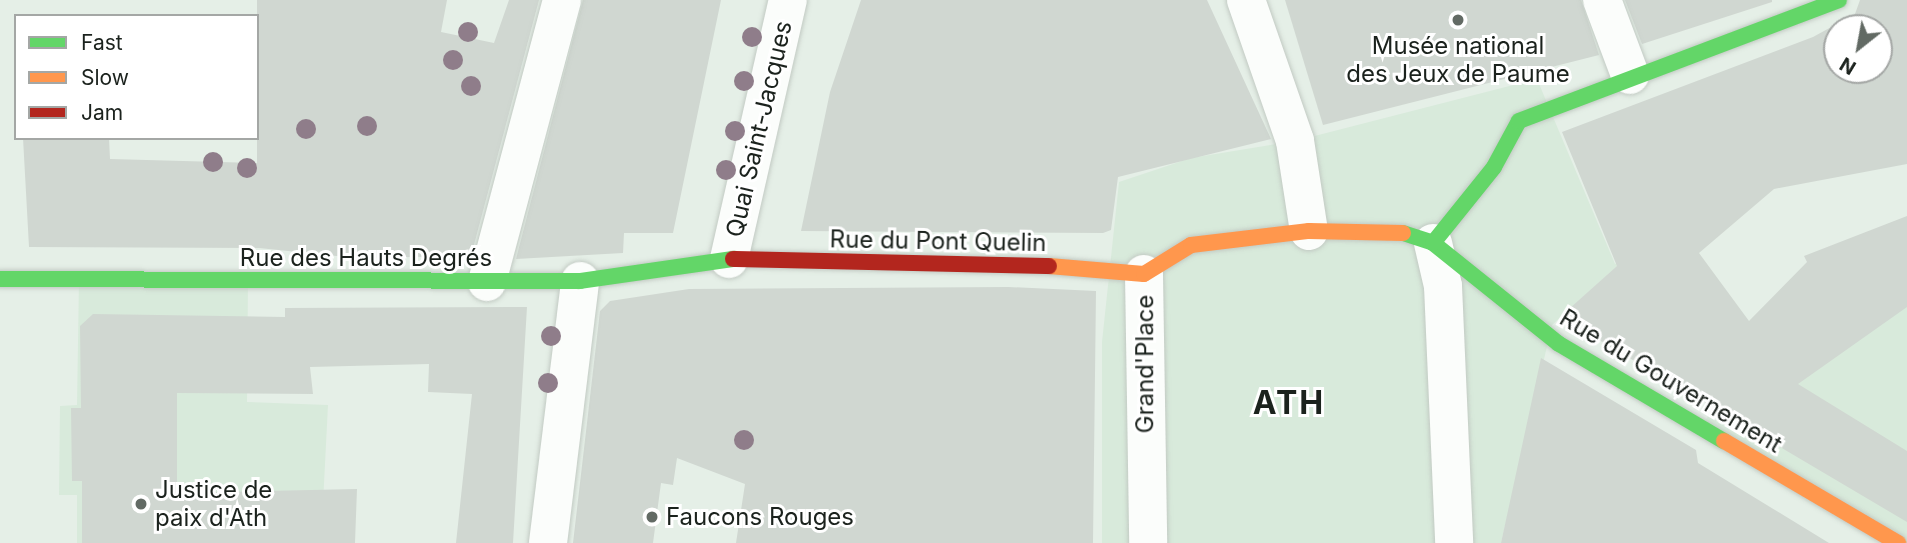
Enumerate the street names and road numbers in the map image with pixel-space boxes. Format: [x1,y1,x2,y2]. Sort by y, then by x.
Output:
street label: Quai Saint-Jacques [720,18,798,240]
street label: Rue du Pont Quelin [829,225,1047,257]
street label: Rue des Hauts Degrés [240,244,492,272]
street label: Grand'Place [1131,295,1159,433]
street label: Rue du Gouvernement [1555,303,1787,459]

